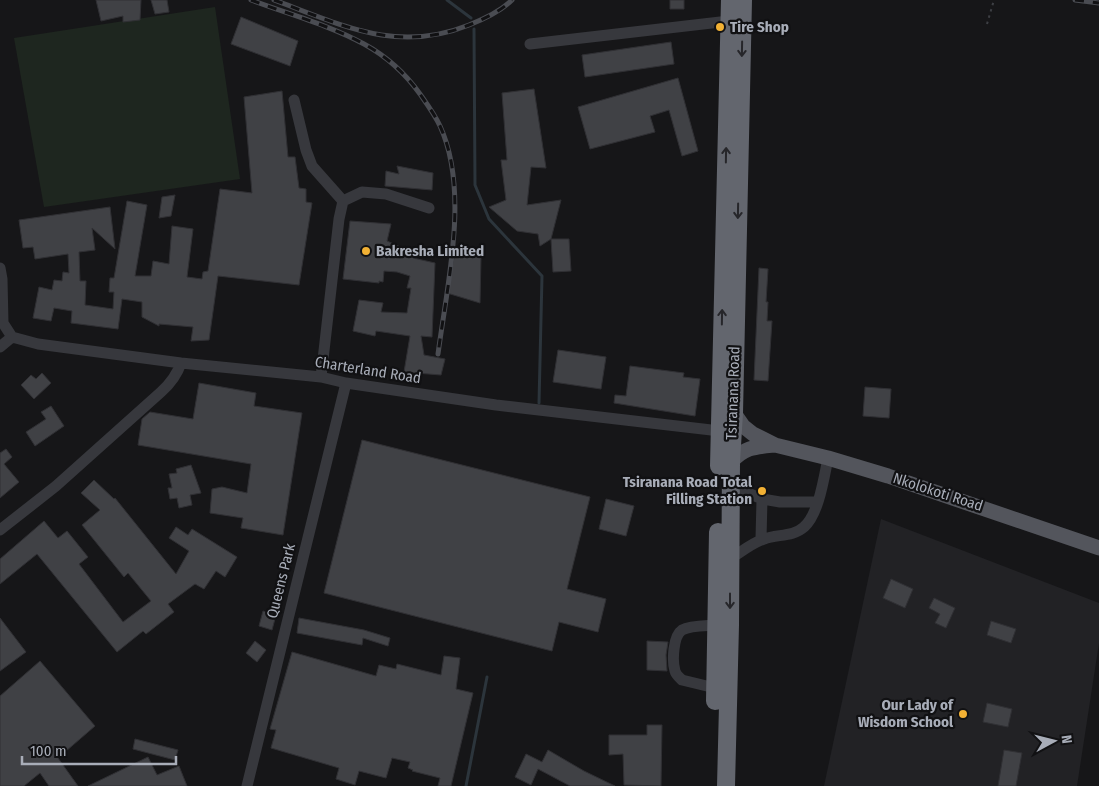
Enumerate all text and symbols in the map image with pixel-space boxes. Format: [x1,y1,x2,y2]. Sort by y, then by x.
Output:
place label: Tire Shop [730,18,789,36]
marker: Tire Shop [714,21,726,33]
one-way arrow [737,40,747,56]
one-way arrow [721,147,731,164]
one-way arrow [734,203,743,219]
place label: Bakresha Limited [376,242,484,260]
marker: Bakresha Limited [360,245,372,257]
one-way arrow [717,310,727,326]
street label: Tsiranana Road [722,346,744,440]
street label: Charterland Road [314,353,422,387]
street label: Nkolokoti Road [891,469,985,515]
place label: Tsiranana Road Total Filling Station [623,473,753,508]
marker: Tsiranana Road Total Filling Station [756,485,768,497]
street label: Queens Park [263,542,299,620]
one-way arrow [725,592,735,609]
place label: Our Lady of Wisdom School [858,696,954,731]
marker: Our Lady of Wisdom School [957,708,969,720]
north arrow [1029,716,1079,766]
scale bar [22,734,176,766]
text: N [1057,734,1075,745]
text: 100 m [30,742,67,760]

